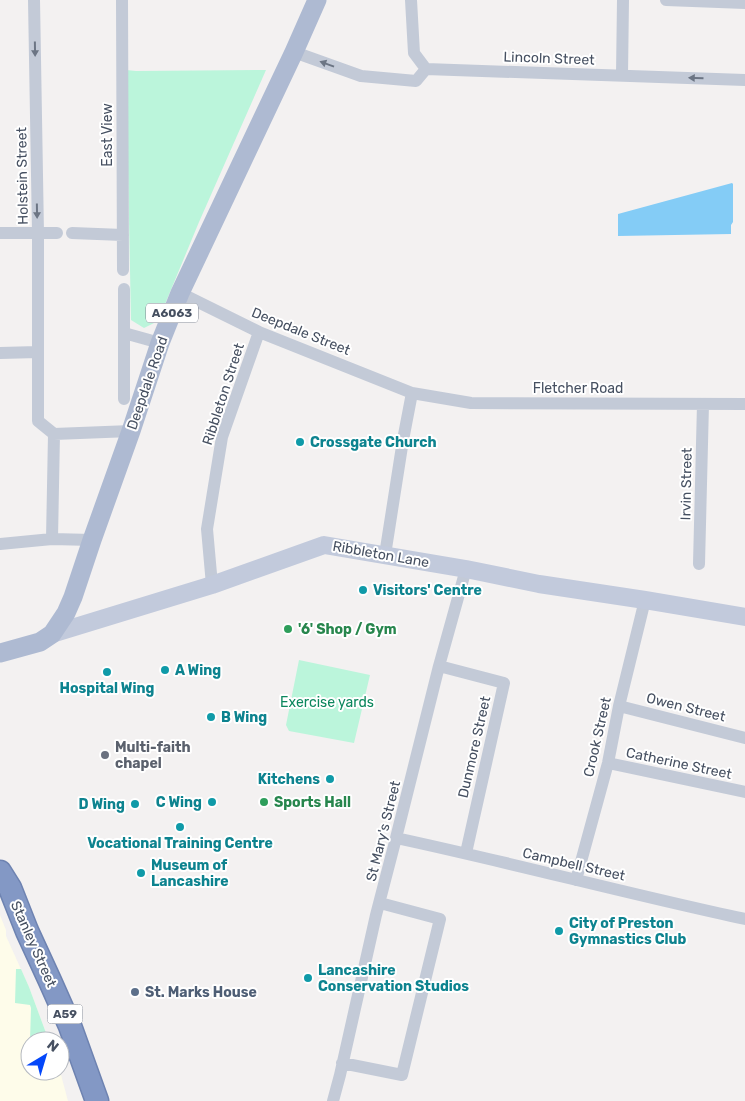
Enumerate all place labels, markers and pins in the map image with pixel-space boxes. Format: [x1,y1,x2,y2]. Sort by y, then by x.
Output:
place label: Crossgate Church [310,434,437,451]
marker: Crossgate Church [294,436,306,448]
place label: Visitors' Centre [373,582,482,599]
marker: Visitors' Centre [357,584,369,596]
place label: '6' Shop / Gym [298,621,397,638]
marker: '6' Shop / Gym [282,623,294,635]
place label: A Wing [175,662,221,679]
marker: A Wing [159,664,171,676]
marker: Hospital Wing [101,666,113,678]
place label: Hospital Wing [60,680,154,697]
place label: B Wing [221,709,267,726]
marker: B Wing [205,711,217,723]
place label: Multi-faith chapel [115,739,191,772]
marker: Multi-faith chapel [99,749,111,761]
place label: Kitchens [258,771,320,788]
marker: Kitchens [324,773,336,785]
place label: C Wing [156,794,202,811]
place label: Sports Hall [274,794,351,811]
place label: D Wing [79,796,125,813]
marker: C Wing [206,796,218,808]
marker: Sports Hall [258,796,270,808]
marker: D Wing [129,798,141,810]
marker: Vocational Training Centre [174,821,186,833]
place label: Vocational Training Centre [87,835,273,852]
place label: Museum of Lancashire [151,857,229,890]
marker: Museum of Lancashire [135,867,147,879]
place label: City of Preston Gymnastics Club [569,915,687,948]
marker: City of Preston Gymnastics Club [553,925,565,937]
place label: Lancashire Conservation Studios [318,962,469,995]
marker: Lancashire Conservation Studios [302,972,314,984]
place label: St. Marks House [145,984,257,1001]
marker: St. Marks House [129,986,141,998]

